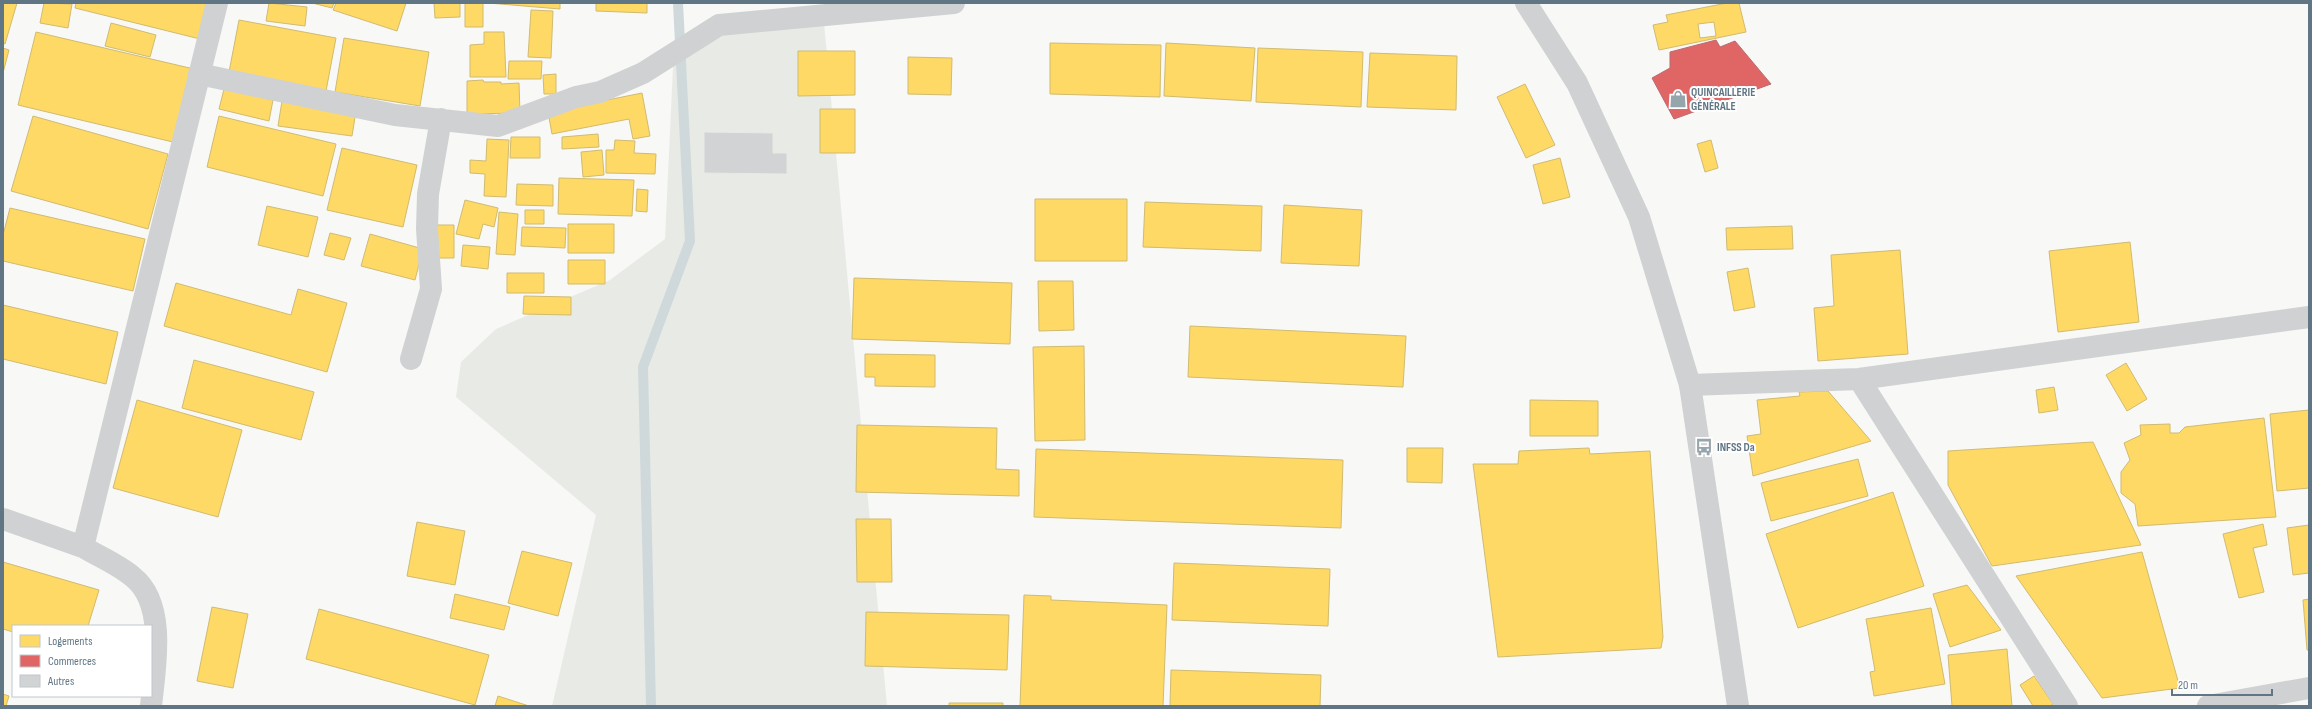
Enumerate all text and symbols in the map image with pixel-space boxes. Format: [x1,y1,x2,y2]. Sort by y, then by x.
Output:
place label: QUINCAILLERIE GÉNÉRALE [1691,85,1755,114]
shop icon: QUINCAILLERIE GÉNÉRALE [1668,89,1688,109]
bus stop icon: INFSS Da [1694,437,1714,457]
place label: INFSS Da [1717,440,1755,455]
legend [12,625,152,697]
text: Logements [48,634,92,649]
text: Commerces [48,654,96,669]
scale bar [2172,671,2272,697]
text: Autres [47,674,74,689]
text: 20 m [2178,678,2198,693]

